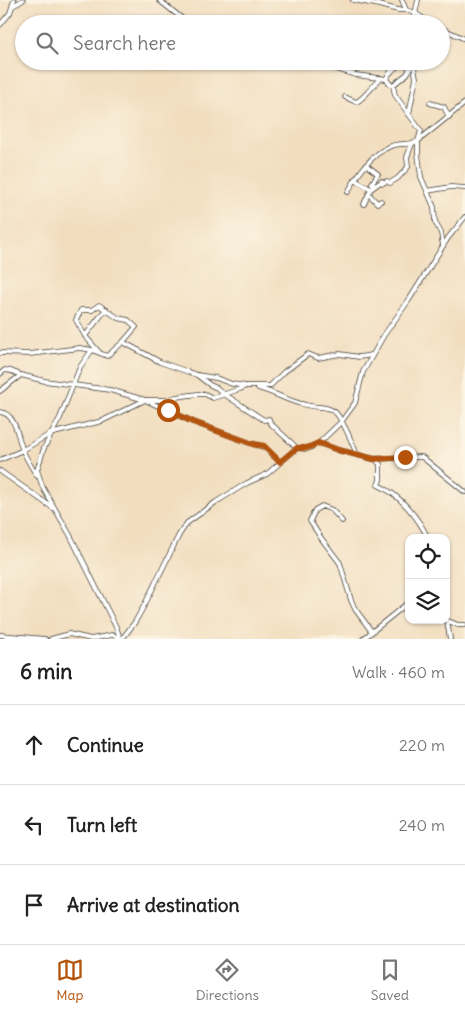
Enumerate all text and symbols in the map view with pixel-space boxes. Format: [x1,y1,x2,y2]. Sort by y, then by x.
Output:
search box [15,15,450,70]
icon: search [33,29,61,57]
text: Search here [73,31,176,55]
route start [157,399,180,422]
route end [394,446,417,469]
map controls [405,534,450,624]
button: locate [405,534,450,579]
button: layers [405,579,450,624]
text: 6 min [20,658,72,685]
text: Walk · 460 m [352,662,445,682]
icon: ahead [20,731,48,759]
text: Continue [67,733,144,757]
text: 220 m [399,735,445,755]
icon: left [20,811,48,839]
text: Turn left [67,813,137,837]
text: 240 m [399,815,445,835]
icon: arrive [20,891,48,919]
text: Arrive at destination [67,893,240,917]
tab: Map [56,956,84,1004]
tab: Directions [196,956,259,1004]
tab: Saved [371,956,409,1004]

